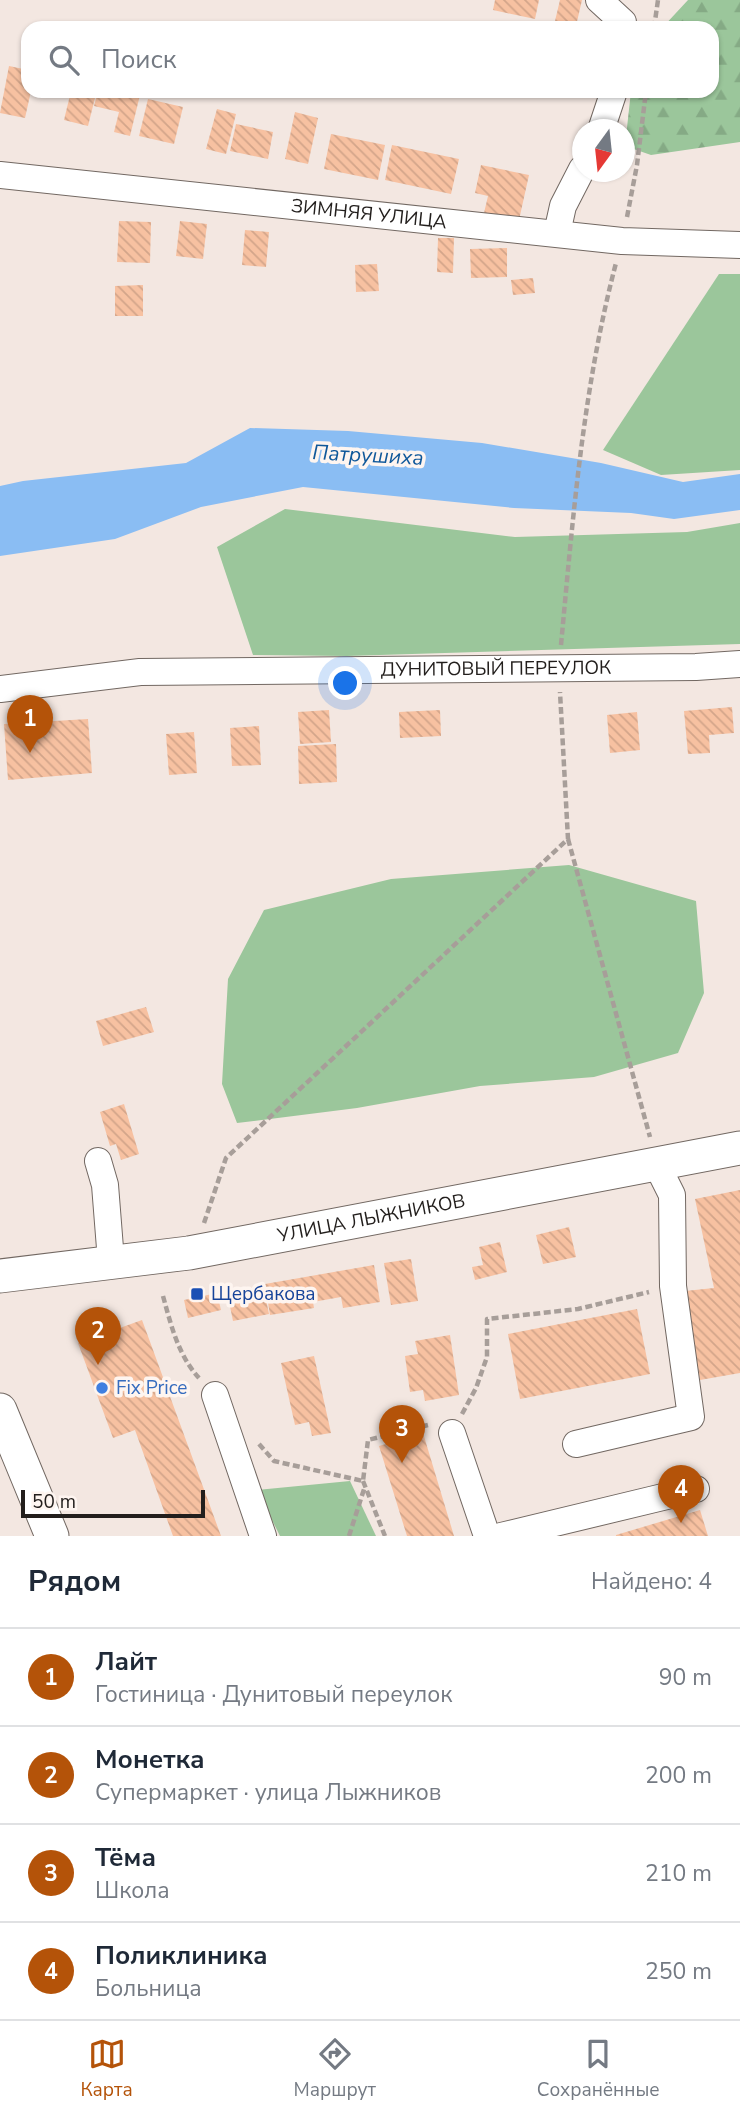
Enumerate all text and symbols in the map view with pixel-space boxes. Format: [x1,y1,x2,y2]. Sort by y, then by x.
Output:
search box [21,21,719,98]
icon: search [45,41,83,79]
text: Поиск [101,42,177,77]
north arrow [572,119,635,182]
street label: ЗИМНЯЯ УЛИЦА [290,193,448,235]
water label: Патрушиха [312,438,424,472]
street label: ДУНИТОВЫЙ ПЕРЕУЛОК [381,655,611,683]
your location [328,666,362,700]
pin: 1 [7,695,53,753]
street label: УЛИЦА ЛЫЖНИКОВ [274,1188,468,1249]
place label: Щербакова [211,1281,316,1307]
marker: Щербакова [189,1286,205,1302]
pin: 2 [75,1307,121,1365]
place label: Fix Price [116,1375,187,1401]
marker: Fix Price [94,1380,110,1396]
pin: 3 [379,1405,425,1463]
pin: 4 [658,1465,704,1523]
scale bar [21,1487,205,1519]
text: 50 m [32,1489,76,1515]
text: Рядом [28,1561,121,1602]
text: Найдено: 4 [591,1566,712,1597]
text: Лайт [95,1644,157,1679]
text: 1 [44,1662,58,1693]
text: 90 m [659,1662,712,1693]
text: Гостиница · Дунитовый переулок [95,1679,452,1710]
text: Монетка [95,1742,205,1777]
text: 2 [44,1760,58,1791]
text: 200 m [645,1760,712,1791]
text: Супермаркет · улица Лыжников [95,1777,441,1808]
text: Тёма [95,1840,156,1875]
text: 3 [44,1858,58,1889]
text: 210 m [645,1858,712,1889]
text: Школа [95,1875,170,1906]
text: Поликлиника [95,1938,268,1973]
text: 4 [44,1956,58,1987]
text: 250 m [645,1956,712,1987]
text: Больница [95,1973,202,2004]
tab: Карта [80,2035,133,2103]
tab: Маршрут [294,2035,376,2103]
tab: Сохранённые [537,2035,660,2103]

